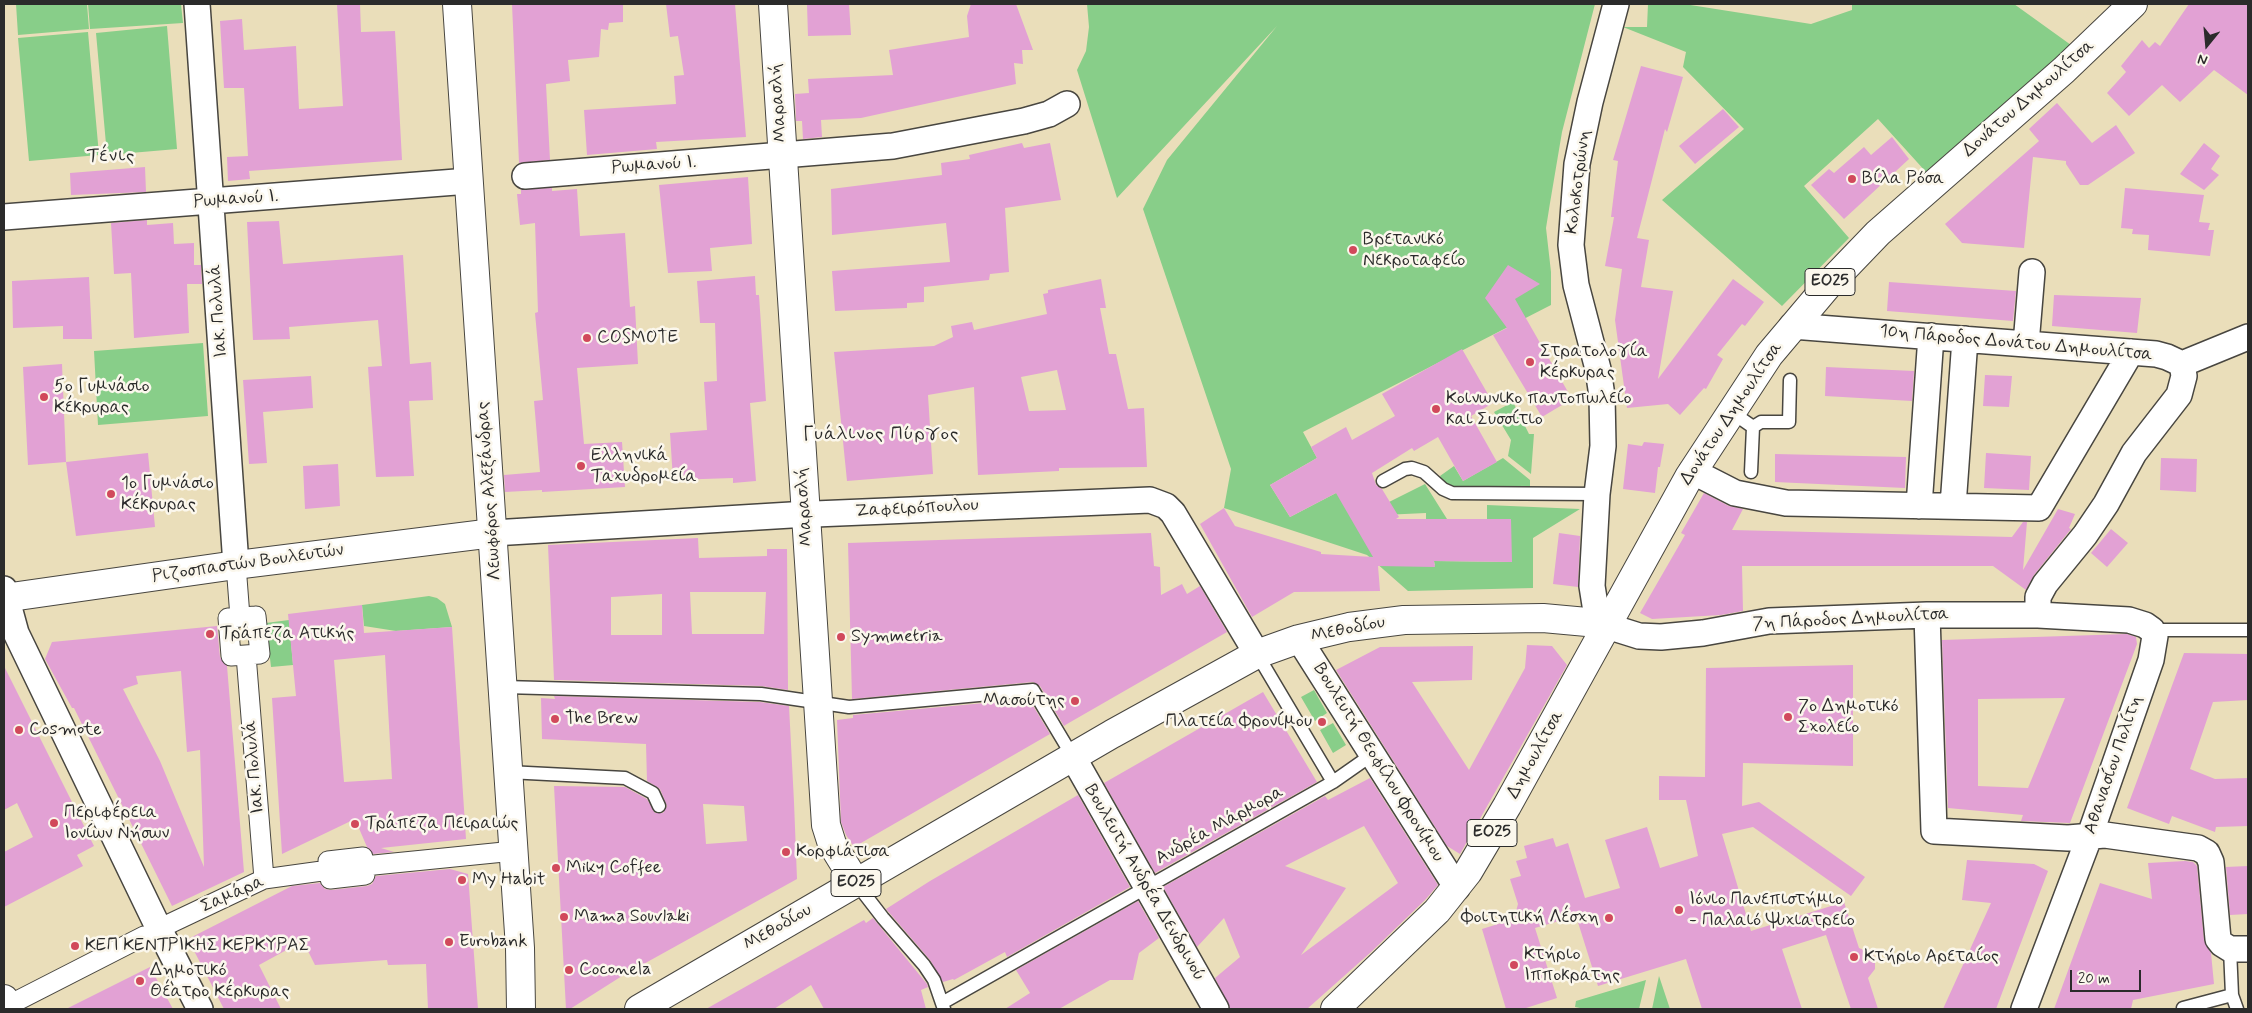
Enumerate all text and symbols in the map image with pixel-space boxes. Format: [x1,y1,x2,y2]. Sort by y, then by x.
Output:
north arrow [2182,20,2232,70]
street label: Δονάτου Δημουλίτσα [1959,36,2099,162]
text: N [2196,49,2210,69]
street label: Μαρασλή [765,63,793,143]
street label: Κολοκοτρώνη [1562,129,1596,235]
district label: Τένις [86,146,136,168]
street label: Ρωμανού Ι. [611,152,697,180]
place label: Βίλα Ρόσα [1862,168,1944,190]
marker: Βίλα Ρόσα [1846,173,1858,185]
street label: Ρωμανού Ι. [193,186,279,214]
place label: Βρετανικό Νεκροταφείο [1363,229,1465,272]
marker: Βρετανικό Νεκροταφείο [1347,244,1359,256]
street label: Ιακ. Πολυλά [205,263,233,359]
road number: ΕΟ25 [1805,268,1855,296]
street label: 10η Πάροδος Δονάτου Δημουλίτσα [1879,321,2153,367]
place label: COSMOTE [597,327,678,349]
marker: COSMOTE [581,332,593,344]
street label: Δονάτου Δημουλίτσα [1676,338,1788,490]
place label: Στρατολογία Κέρκυρας [1540,341,1648,384]
marker: Στρατολογία Κέρκυρας [1524,356,1536,368]
place label: 5ο Γυμνάσιο Κέκρυρας [54,376,150,418]
place label: Κοινωνικο παντοπωλείο και Συσσίτιο [1446,388,1632,430]
marker: 5ο Γυμνάσιο Κέκρυρας [38,391,50,403]
street label: Λεωφόρος Αλεξάνδρας [473,401,507,581]
marker: Κοινωνικο παντοπωλείο και Συσσίτιο [1430,403,1442,415]
district label: Γυάλινος Πύργος [801,424,961,446]
place label: Ελληνικά Ταχυδρομεία [591,445,697,488]
marker: Ελληνικά Ταχυδρομεία [575,460,587,472]
street label: Μαρασλή [791,467,819,547]
place label: 1ο Γυμνάσιο Κέκρυρας [121,473,214,516]
marker: 1ο Γυμνάσιο Κέκρυρας [105,488,117,500]
street label: Ζαφειρόπουλου [855,495,979,523]
street label: Ριζοσπαστών Βουλευτών [151,540,345,588]
street label: 7η Πάροδος Δημουλίτσα [1752,604,1950,636]
street label: Μεθοδίου [1309,612,1387,648]
place label: Τράπεζα Ατικής [220,623,354,645]
place label: Symmetria [851,626,943,648]
marker: Τράπεζα Ατικής [204,628,216,640]
marker: Symmetria [835,631,847,643]
street label: Βουλευτή Θεοφίλου Φρονίμου [1308,660,1448,866]
place label: Μασούτης [983,690,1065,712]
street label: Αθανασίου Πολίτη [2080,693,2148,837]
marker: Μασούτης [1069,695,1081,707]
place label: 7ο Δημοτικό Σχολείο [1798,696,1898,739]
street label: Δημουλίτσα [1503,707,1569,803]
place label: The Brew [565,708,638,730]
place label: Πλατεία Φρονίμου [1165,711,1312,733]
marker: 7ο Δημοτικό Σχολείο [1782,711,1794,723]
marker: The Brew [549,713,561,725]
marker: Πλατεία Φρονίμου [1316,716,1328,728]
place label: Cosmote [29,719,102,741]
street label: Ιακ. Πολυλά [240,719,270,815]
marker: Cosmote [13,724,25,736]
street label: Βουλευτή Ανδρέα Δενδρινού [1079,781,1209,985]
street label: Ανδρέα Μάρμορα [1152,782,1288,870]
place label: Περιφέρεια Ιονίων Νήσων [64,802,169,844]
place label: Τράπεζα Πειραιώς [365,813,518,835]
marker: Περιφέρεια Ιονίων Νήσων [48,817,60,829]
marker: Τράπεζα Πειραιώς [349,818,361,830]
road number: ΕΟ25 [1467,820,1517,846]
place label: Κορφιάτισα [796,841,890,863]
marker: Κορφιάτισα [780,846,792,858]
place label: Miky Coffee [566,857,661,879]
marker: Miky Coffee [550,862,562,874]
place label: My Habit [472,869,545,891]
road number: ΕΟ25 [831,870,881,896]
street label: Σαμάρα [198,872,268,918]
marker: My Habit [456,874,468,886]
place label: Ιόνιο Πανεπιστήμιο - Παλαιό Ψυχιατρείο [1689,889,1855,932]
street label: Μεθοδίου [740,900,816,956]
marker: Ιόνιο Πανεπιστήμιο - Παλαιό Ψυχιατρείο [1673,904,1685,916]
place label: Mama Souvlaki [574,906,690,928]
place label: Φοιτητική Λέσχη [1461,907,1599,929]
marker: Mama Souvlaki [558,911,570,923]
marker: Φοιτητική Λέσχη [1603,912,1615,924]
place label: Eurobank [459,931,527,953]
place label: ΚΕΠ ΚΕΝΤΡΙΚΗΣ ΚΕΡΚΥΡΑΣ [85,935,310,957]
marker: Eurobank [443,936,455,948]
marker: ΚΕΠ ΚΕΝΤΡΙΚΗΣ ΚΕΡΚΥΡΑΣ [69,940,81,952]
place label: Κτήριο Ιπποκράτης [1524,944,1620,986]
place label: Κτήριο Αρεταίος [1864,946,1999,968]
marker: Κτήριο Αρεταίος [1848,951,1860,963]
place label: Coconela [579,959,651,981]
marker: Κτήριο Ιπποκράτης [1508,959,1520,971]
place label: Δημοτικό Θέατρο Κέρκυρας [150,960,289,1002]
scale bar [2072,960,2143,992]
marker: Coconela [563,964,575,976]
text: 20 m [2078,969,2110,989]
marker: Δημοτικό Θέατρο Κέρκυρας [134,975,146,987]

